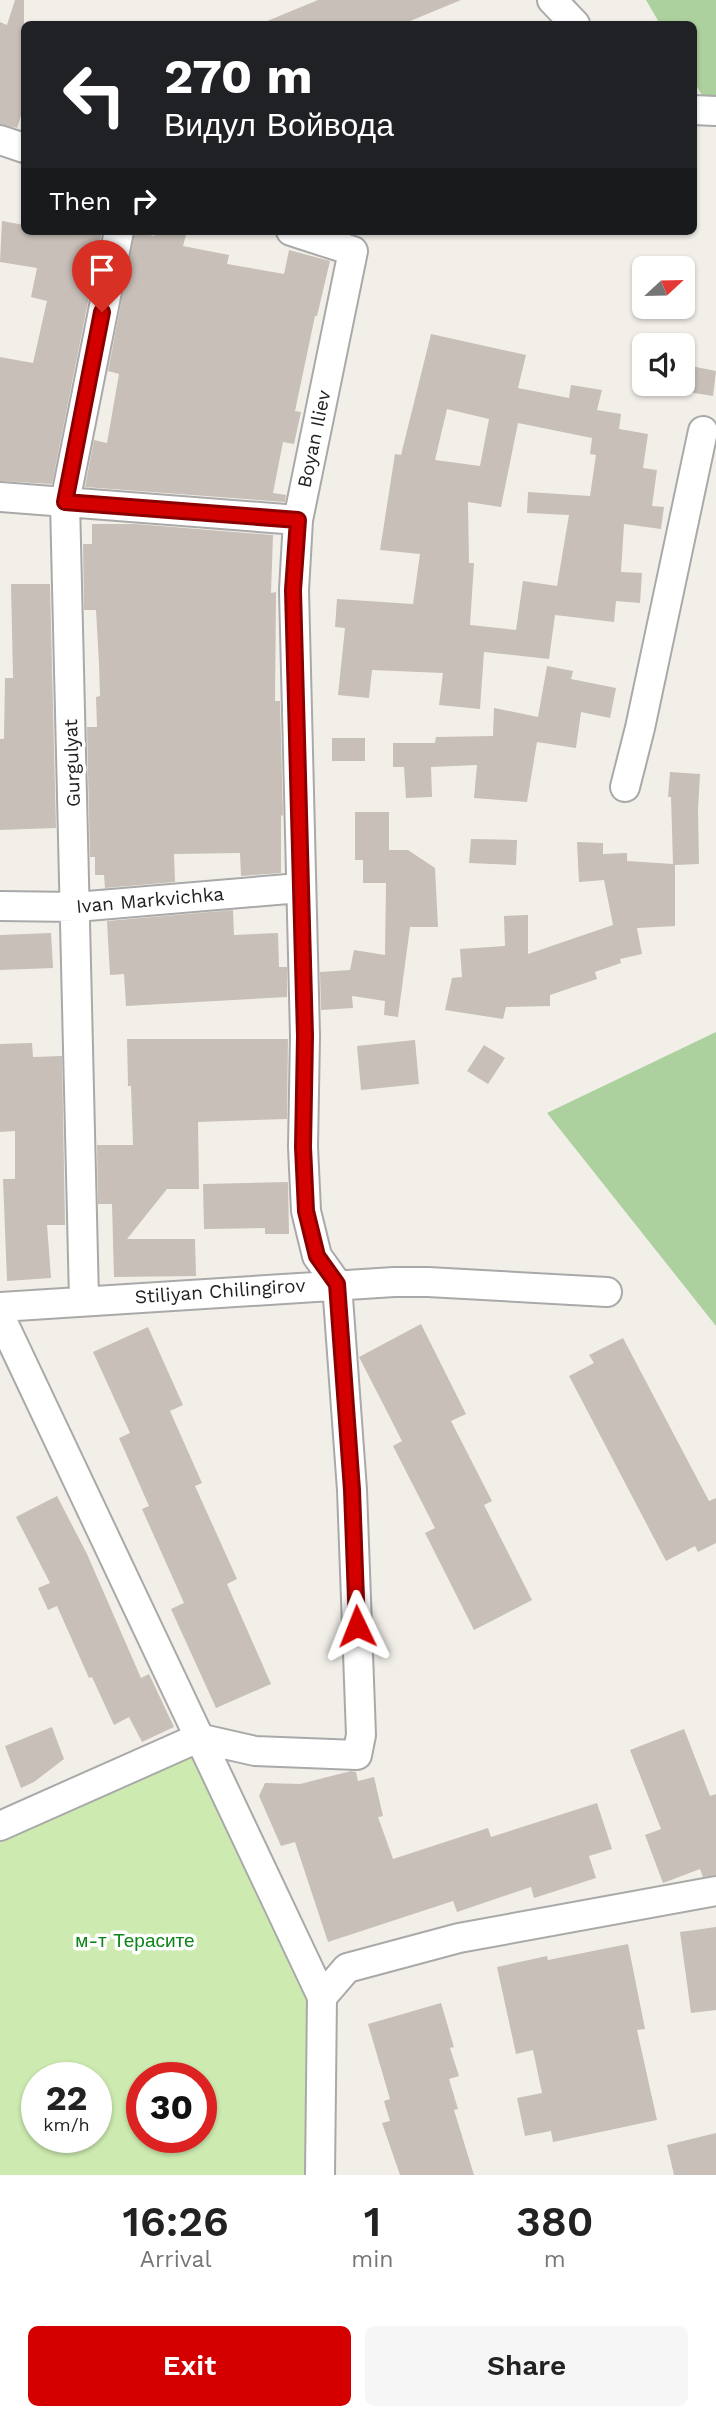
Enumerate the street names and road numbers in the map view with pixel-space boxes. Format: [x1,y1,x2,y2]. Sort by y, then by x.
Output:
street label: Boyan Iliev [292,388,336,490]
street label: Gurgulyat [59,719,85,807]
street label: Ivan Markvichka [75,882,225,918]
street label: Stiliyan Chilingirov [134,1274,306,1308]

